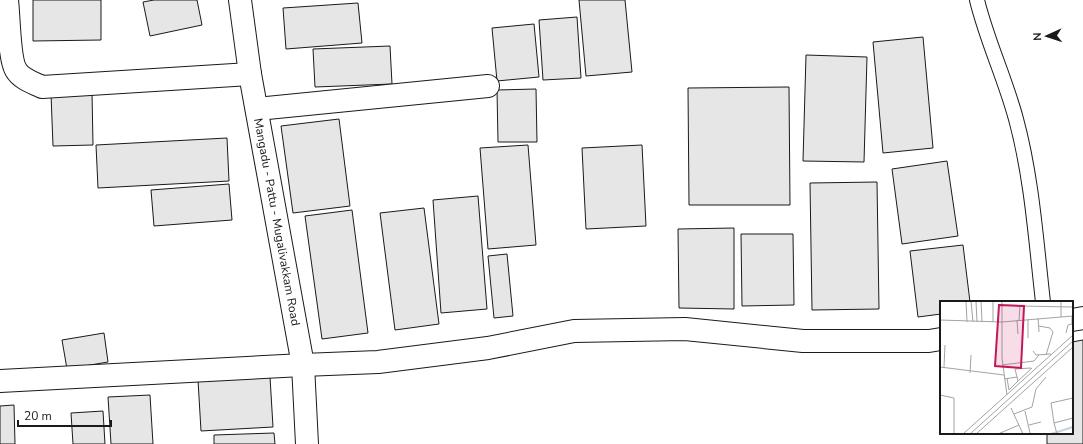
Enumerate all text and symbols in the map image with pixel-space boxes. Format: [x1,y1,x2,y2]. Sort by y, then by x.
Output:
north arrow [1027,16,1067,56]
text: N [1030,32,1045,41]
street label: Mangadu - Pattu - Mugalivakkam Road [250,117,304,327]
inset map [940,301,1073,434]
scale bar [18,402,111,428]
text: 20 m [24,408,52,424]

